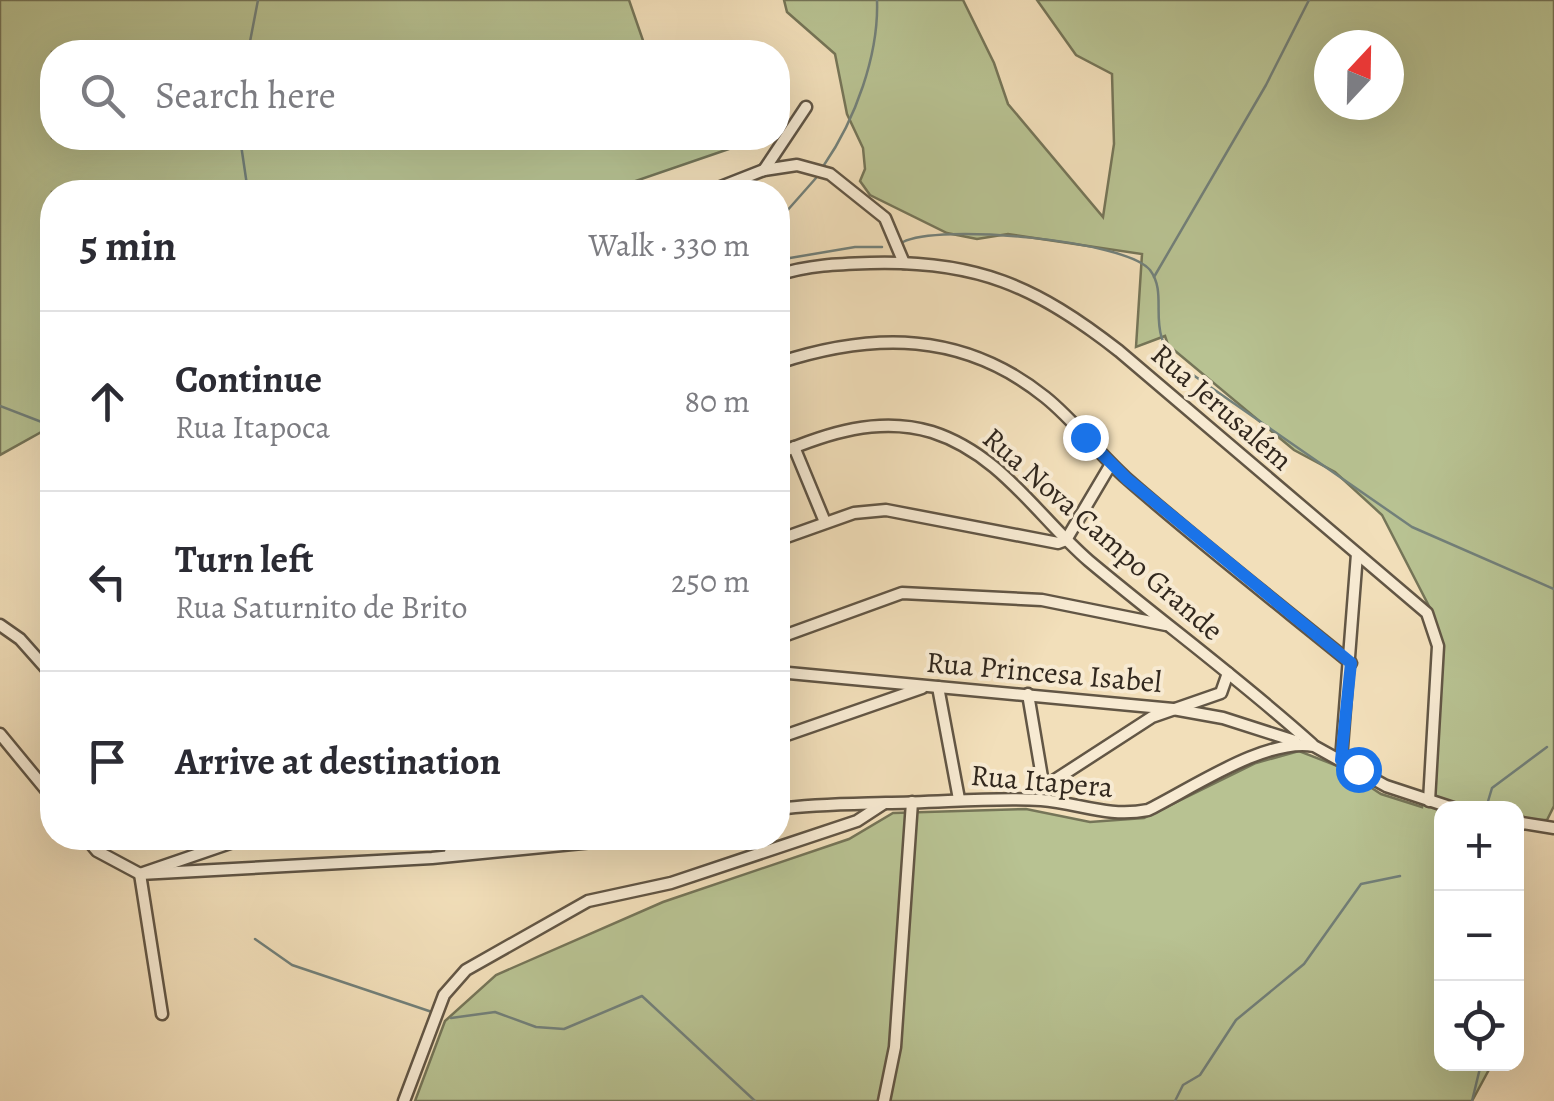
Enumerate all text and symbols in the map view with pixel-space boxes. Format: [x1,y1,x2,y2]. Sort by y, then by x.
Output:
north arrow [1314,30,1404,120]
search box [40,40,790,150]
icon: search [75,68,130,123]
text: Search here [155,69,336,121]
text: 5 min [80,217,176,274]
text: Walk · 330 m [588,223,750,267]
street label: Rua Jerusalém [1143,334,1301,480]
text: Continue [175,353,322,405]
icon: ahead [80,374,135,429]
text: 80 m [684,379,750,423]
text: Rua Itapoca [175,405,330,449]
route end [1063,415,1109,461]
street label: Rua Nova Campo Grande [974,418,1232,650]
text: Turn left [175,533,314,585]
icon: left [80,554,135,609]
text: 250 m [671,559,750,603]
text: Rua Saturnito de Brito [175,585,467,629]
street label: Rua Princesa Isabel [925,642,1163,702]
icon: arrive [80,734,135,789]
text: Arrive at destination [175,735,501,787]
route start [1336,747,1382,793]
street label: Rua Itapera [969,755,1115,807]
map controls [1434,801,1524,1071]
button: + [1434,801,1524,891]
button: − [1434,891,1524,981]
button: locate [1434,981,1524,1071]

